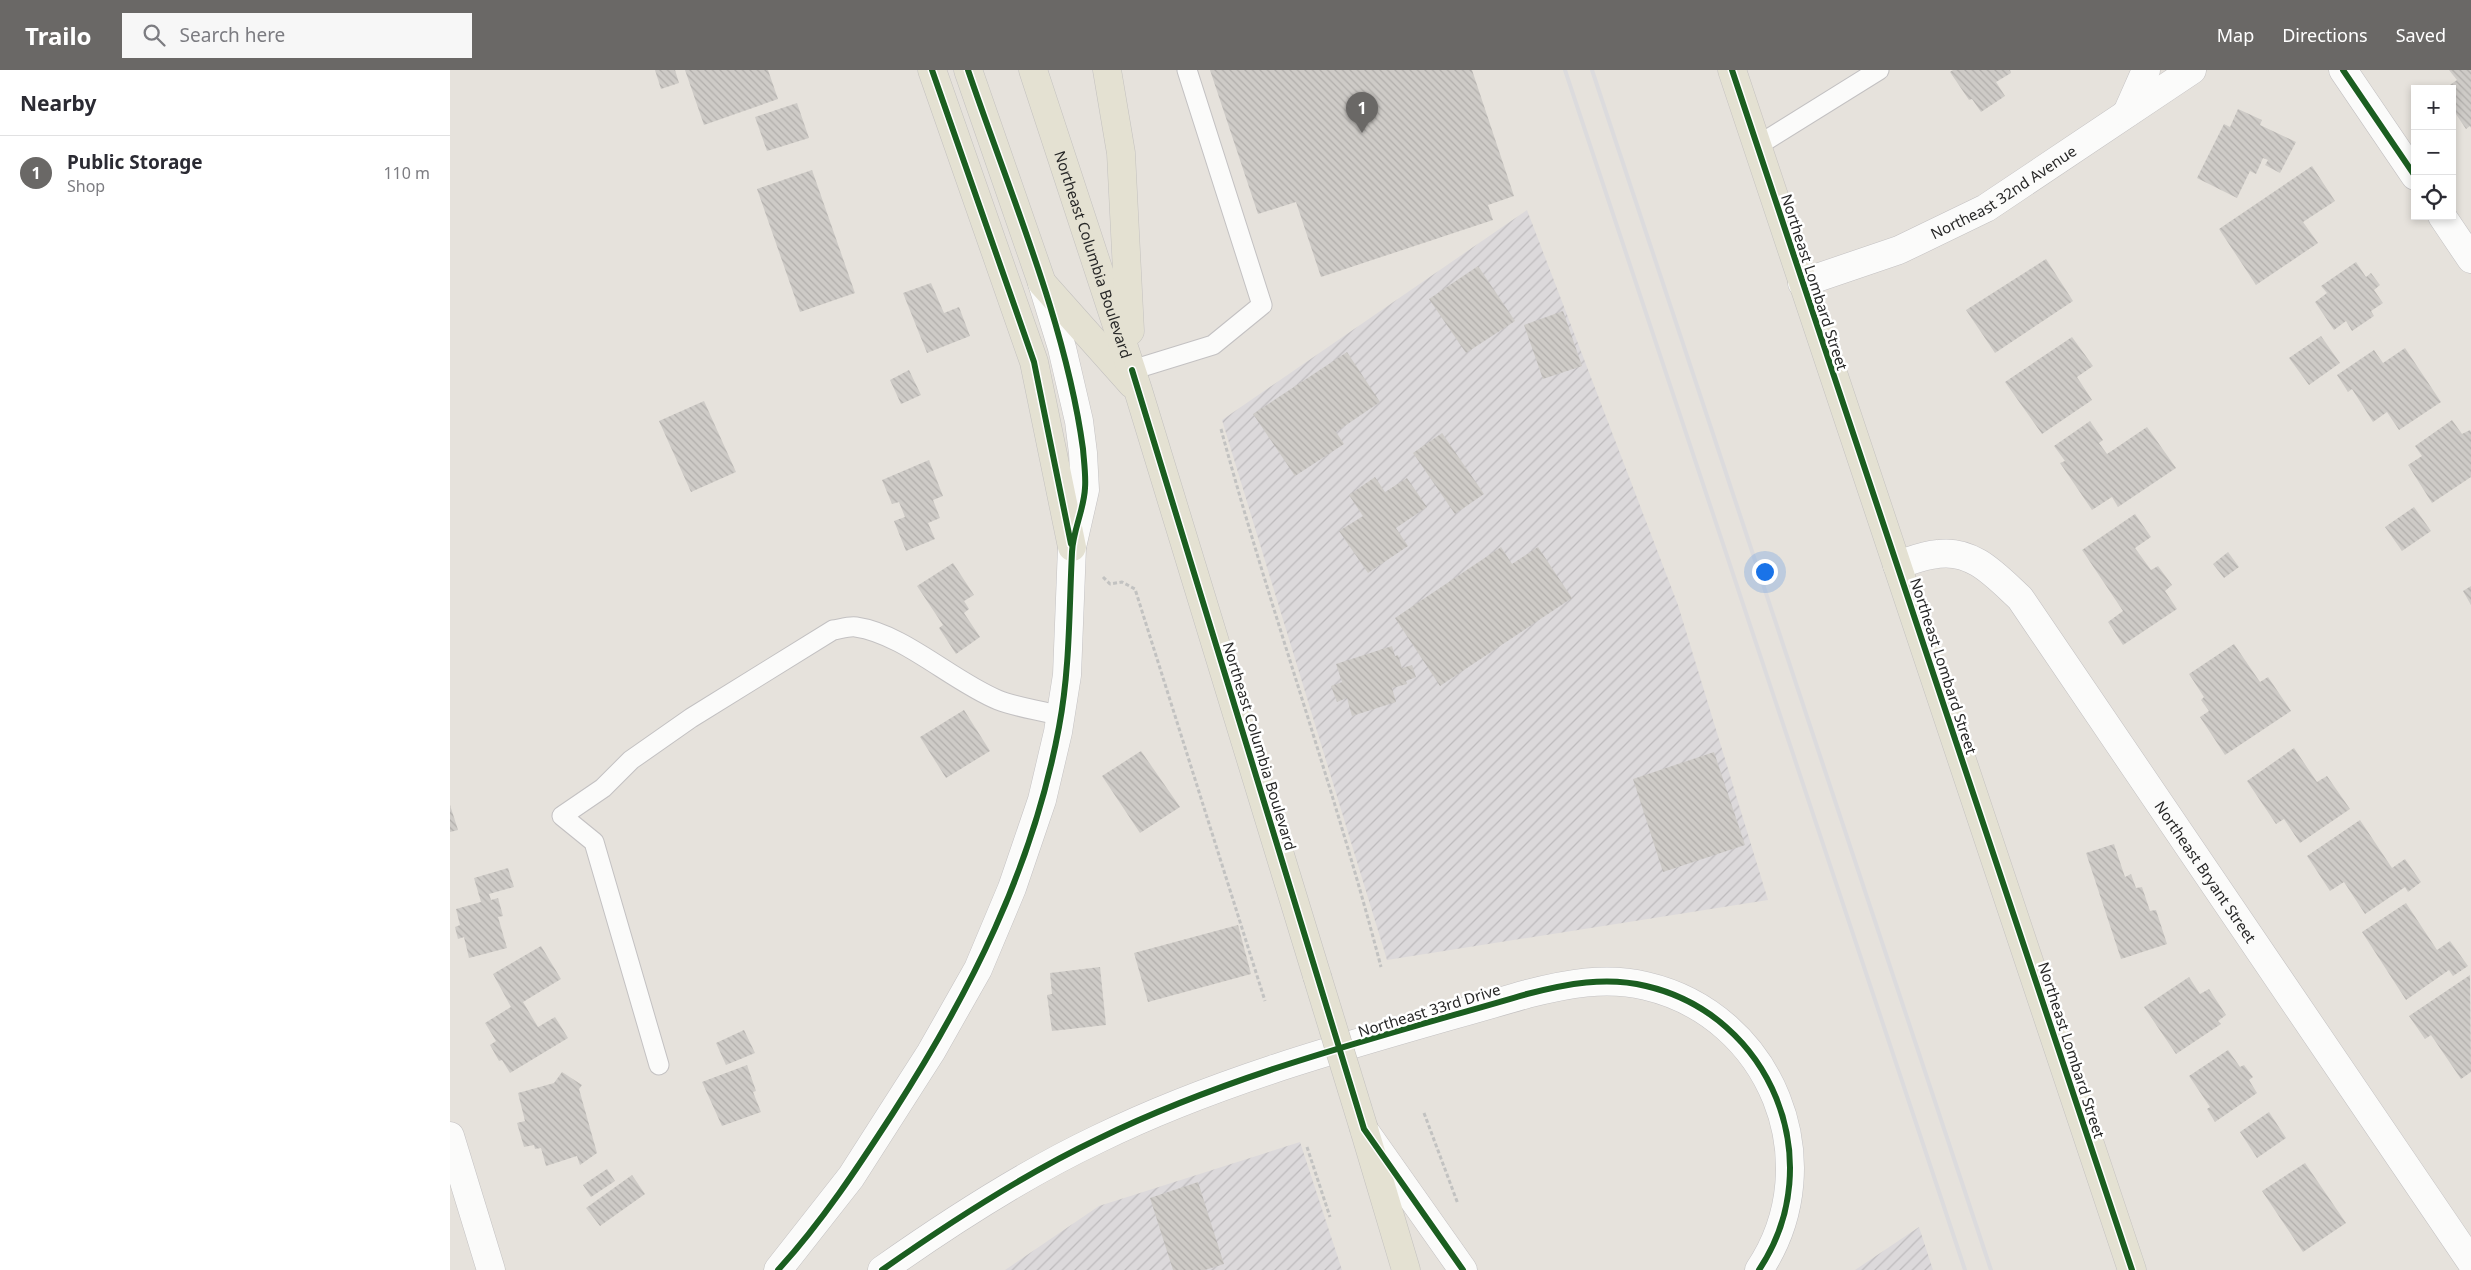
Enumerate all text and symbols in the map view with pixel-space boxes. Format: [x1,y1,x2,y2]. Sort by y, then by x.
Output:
search box [122,13,472,58]
text: Trailo [25,19,92,52]
icon: search [140,21,168,49]
text: Search here [180,22,285,48]
text: Map [2217,23,2254,47]
text: Directions [2282,23,2368,47]
text: Saved [2396,23,2446,47]
map controls [2411,85,2456,220]
button: + [2411,85,2456,130]
text: Nearby [20,89,96,117]
pin: 1 [1346,92,1378,133]
button: − [2411,130,2456,175]
street label: Northeast 32nd Avenue [1927,140,2080,243]
street label: Northeast Columbia Boulevard [1050,148,1137,361]
text: Public Storage [67,149,203,175]
text: 1 [31,162,41,184]
text: 110 m [383,162,430,184]
text: Shop [67,175,105,197]
button: locate [2411,175,2456,220]
street label: Northeast Lombard Street [1777,191,1853,373]
your location [1752,559,1778,585]
street label: Northeast Lombard Street [1906,575,1982,757]
street label: Northeast Columbia Boulevard [1219,639,1301,853]
street label: Northeast Bryant Street [2151,797,2261,947]
street label: Northeast Lombard Street [2034,959,2110,1141]
street label: Northeast 33rd Drive [1355,979,1503,1041]

